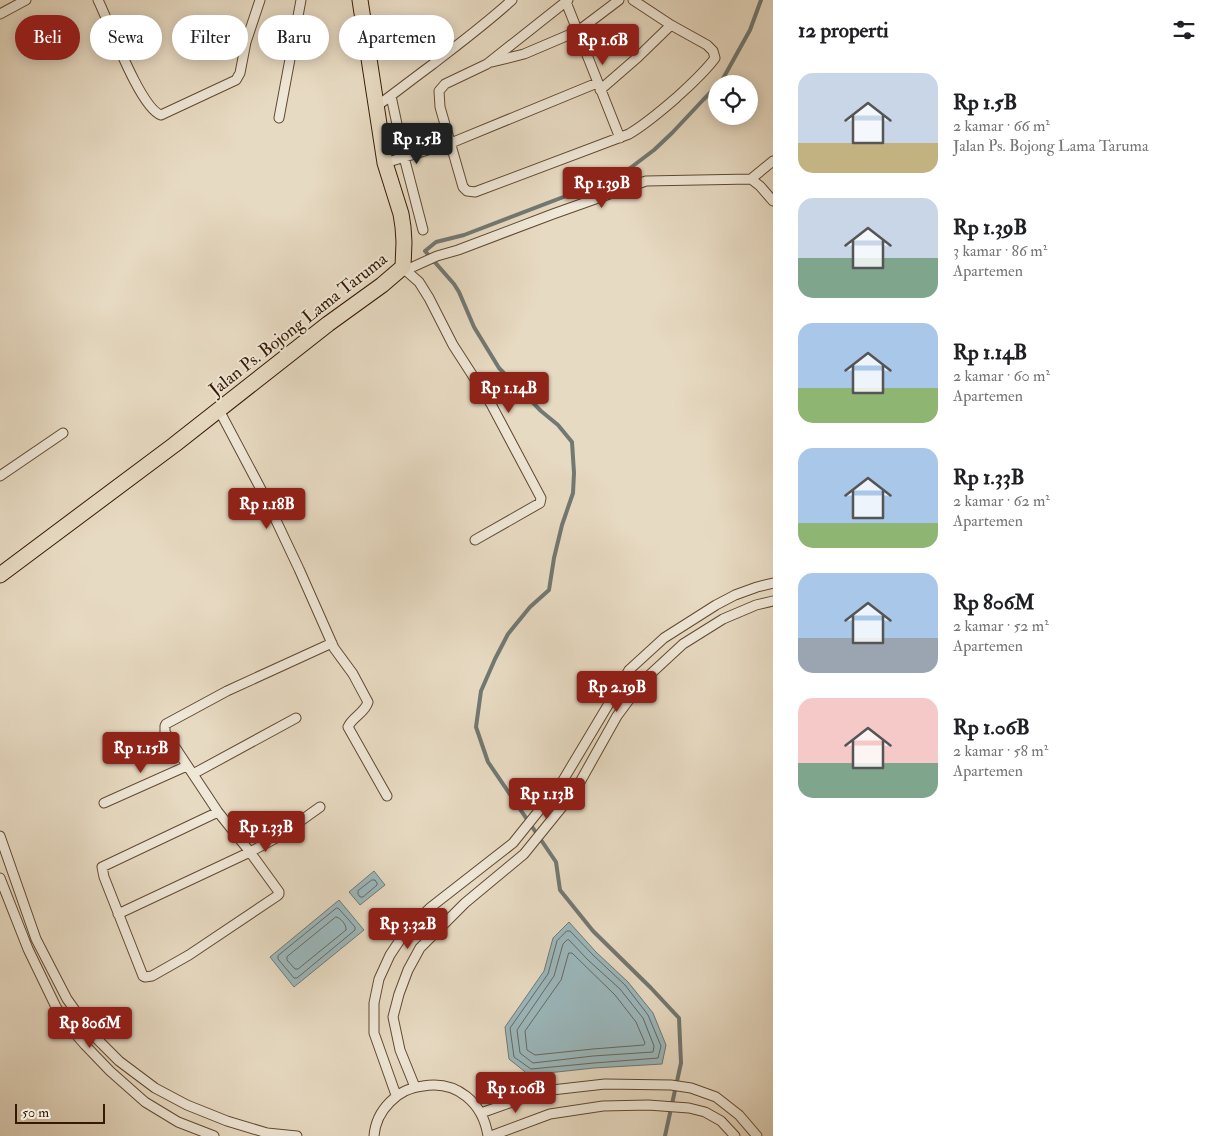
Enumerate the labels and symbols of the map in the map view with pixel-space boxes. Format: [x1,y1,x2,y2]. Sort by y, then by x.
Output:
pin: Rp 1.6B [557,23,649,66]
pin: Rp 1.5B [371,122,463,165]
pin: Rp 1.39B [550,166,654,209]
street label: Jalan Ps. Bojong Lama Taruma [204,247,393,402]
pin: Rp 1.14B [457,372,561,414]
pin: Rp 1.18B [215,488,319,530]
pin: Rp 2.19B [565,670,669,713]
pin: Rp 1.15B [89,732,193,774]
pin: Rp 1.13B [495,778,599,820]
pin: Rp 1.33B [214,810,318,853]
pin: Rp 3.32B [356,908,460,950]
pin: Rp 806M [44,1006,136,1049]
pin: Rp 1.06B [464,1072,568,1114]
scale bar [15,1101,105,1124]

